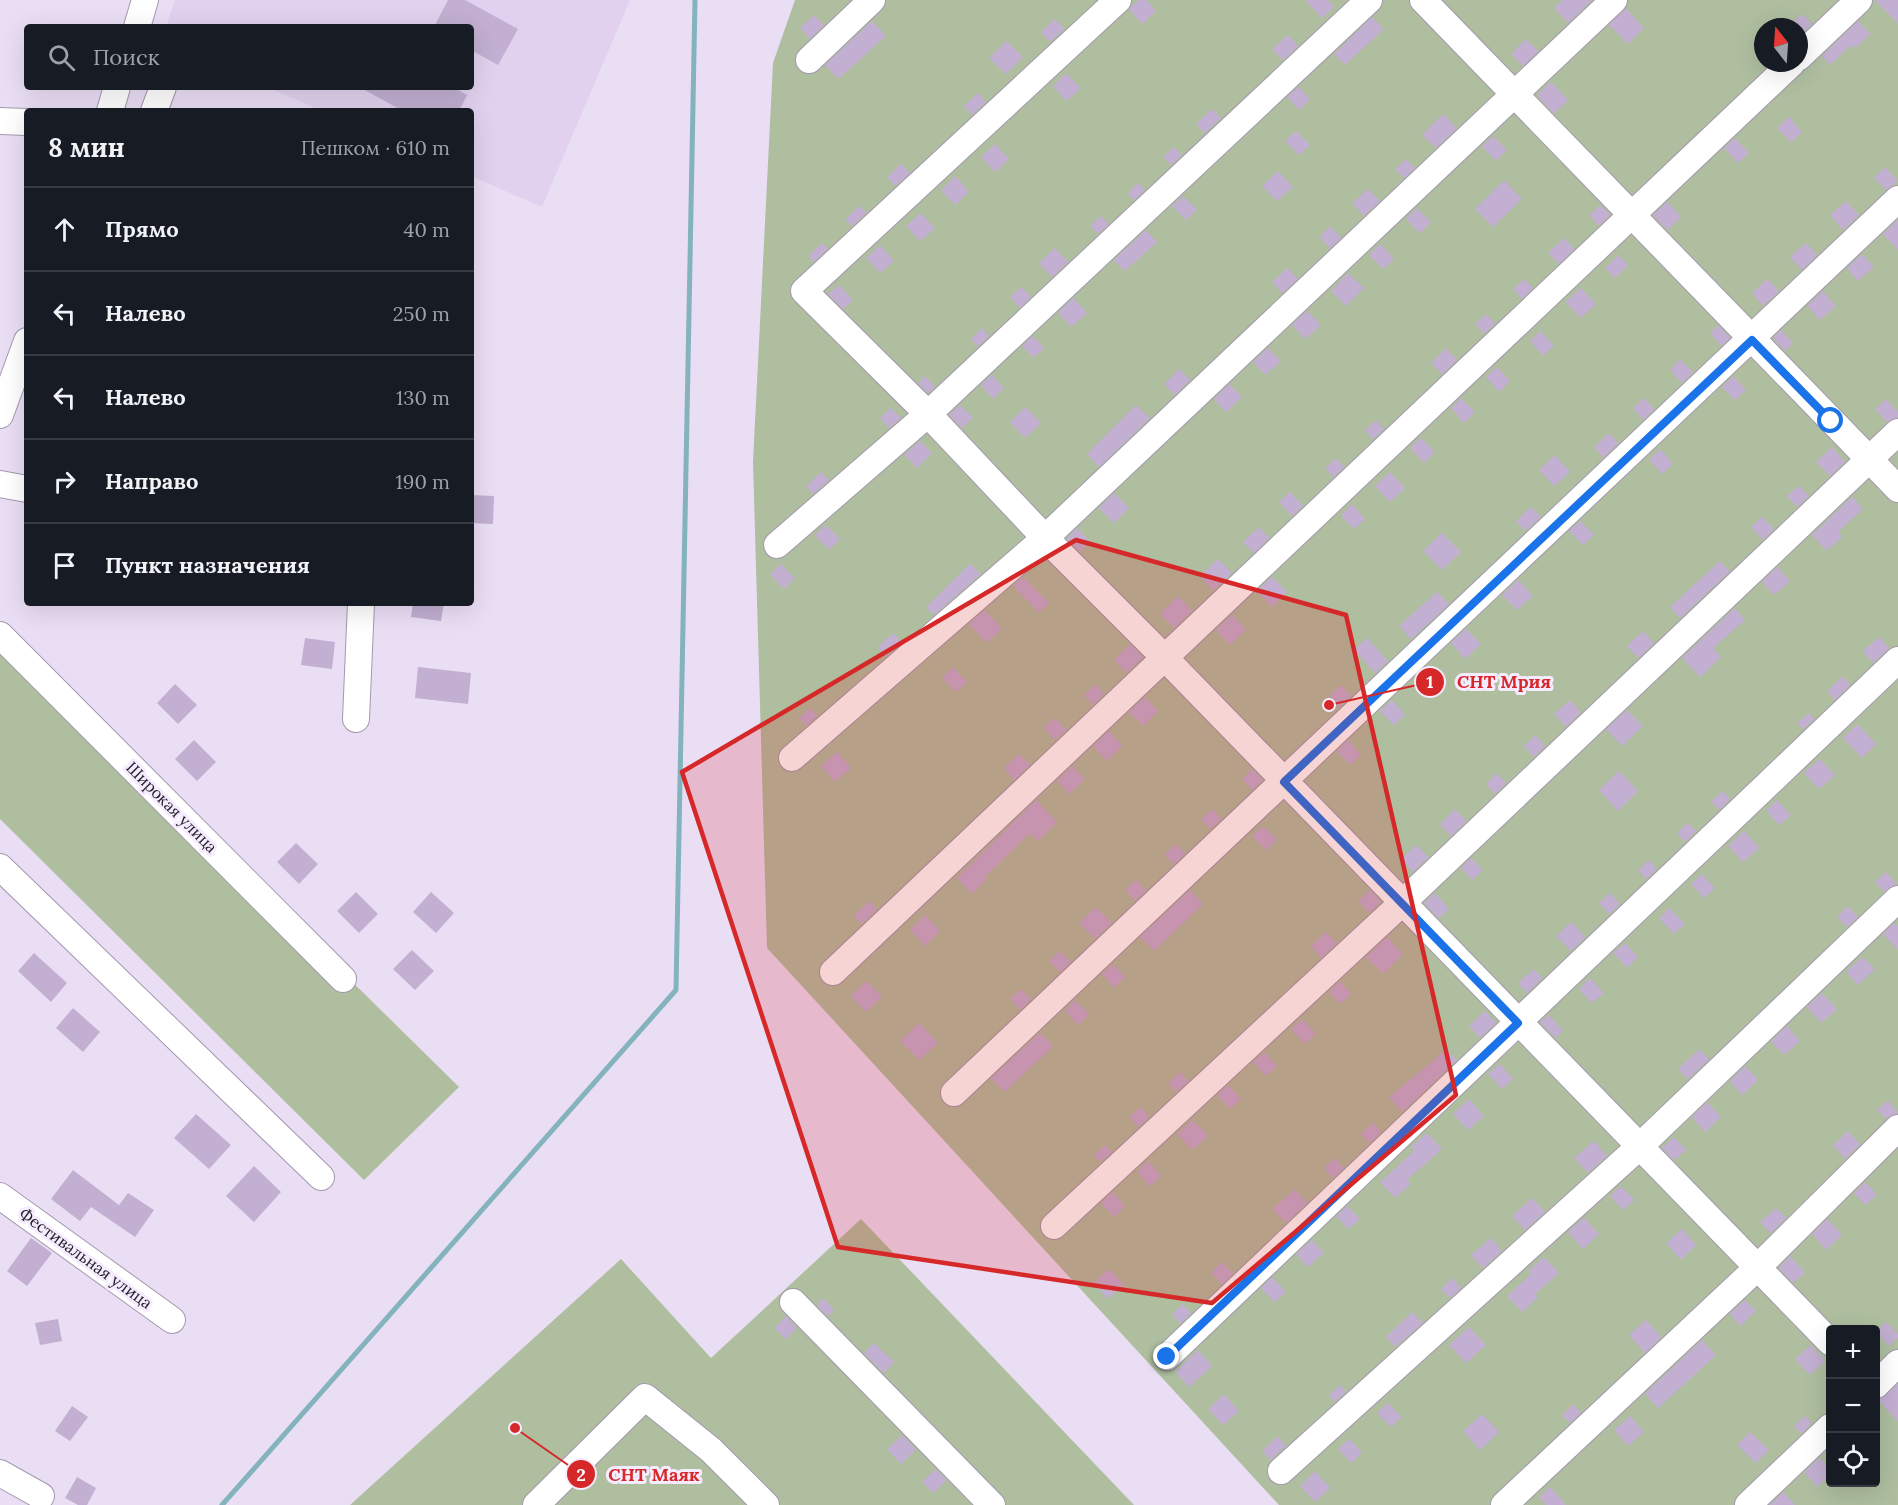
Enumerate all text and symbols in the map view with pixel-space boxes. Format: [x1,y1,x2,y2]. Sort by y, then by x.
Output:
north arrow [1754,18,1808,72]
search box [24,24,474,90]
icon: search [45,41,78,74]
text: Поиск [93,43,159,71]
text: 8 мин [48,131,125,164]
text: Пешком · 610 m [301,135,450,160]
icon: ahead [48,213,81,246]
text: Прямо [105,215,179,243]
text: 40 m [404,217,450,242]
icon: left [48,297,81,330]
text: Налево [105,299,186,327]
text: 250 m [393,301,450,326]
icon: left [48,381,81,414]
text: Налево [105,383,186,411]
text: 130 m [396,385,450,410]
route start [1817,407,1843,433]
icon: right [48,465,81,498]
text: Направо [105,467,199,495]
text: 190 m [396,469,450,494]
icon: arrive [48,549,81,582]
text: Пункт назначения [105,551,310,579]
callout: СНТ Мрия [1415,664,1563,700]
text: 1 [1426,670,1434,693]
text: СНТ Мрия [1457,670,1551,693]
street label: Широкая улица [122,757,222,857]
street label: Фестивальная улица [16,1203,156,1313]
map controls [1826,1325,1880,1487]
button: + [1826,1325,1880,1379]
route end [1153,1343,1179,1369]
button: − [1826,1379,1880,1433]
button: locate [1826,1433,1880,1487]
callout: СНТ Маяк [566,1456,712,1492]
text: 2 [576,1463,586,1486]
text: СНТ Маяк [608,1463,700,1486]

